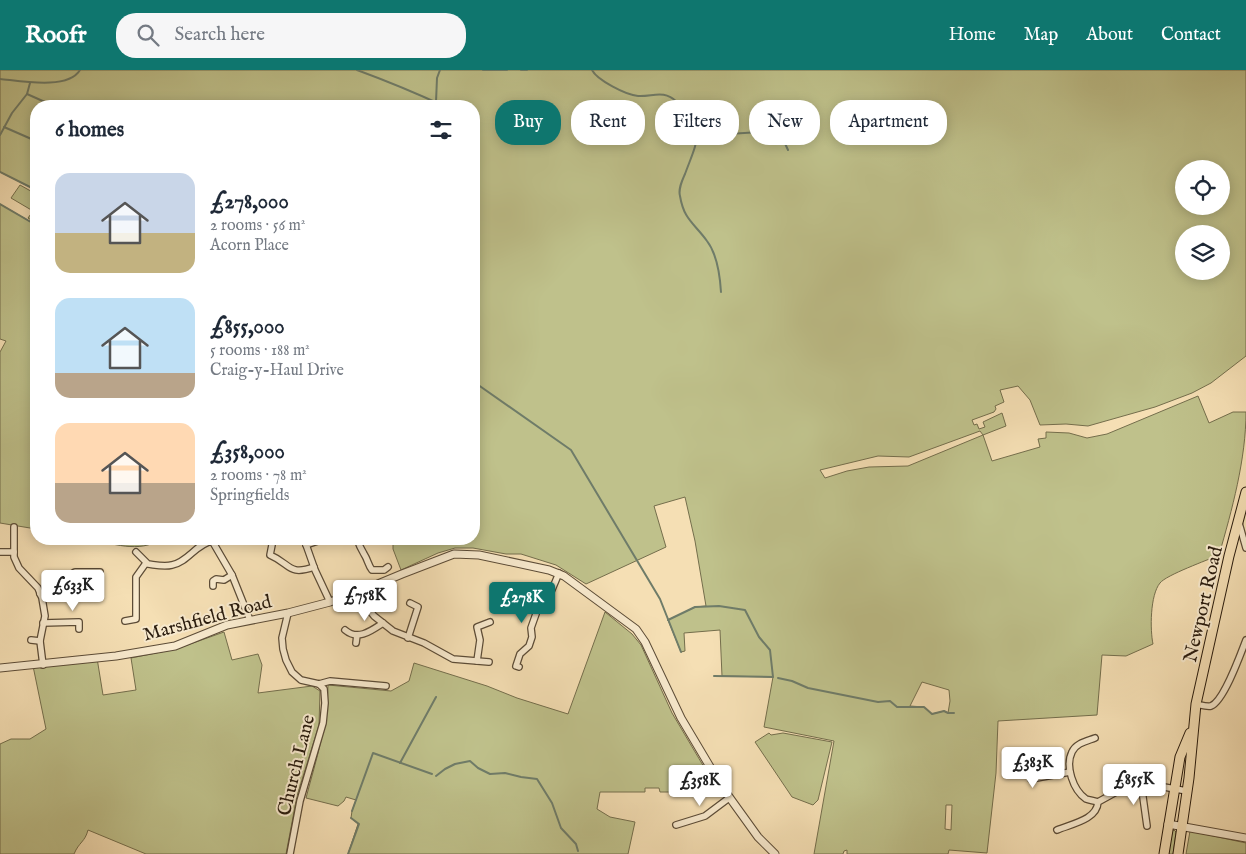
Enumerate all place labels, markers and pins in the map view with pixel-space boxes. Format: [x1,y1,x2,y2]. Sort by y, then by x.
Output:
pin: £633K [38,570,108,612]
pin: £758K [330,580,400,622]
pin: £278K [487,582,557,624]
pin: £383K [998,746,1068,789]
pin: £358K [665,764,735,807]
pin: £855K [1099,764,1169,806]

